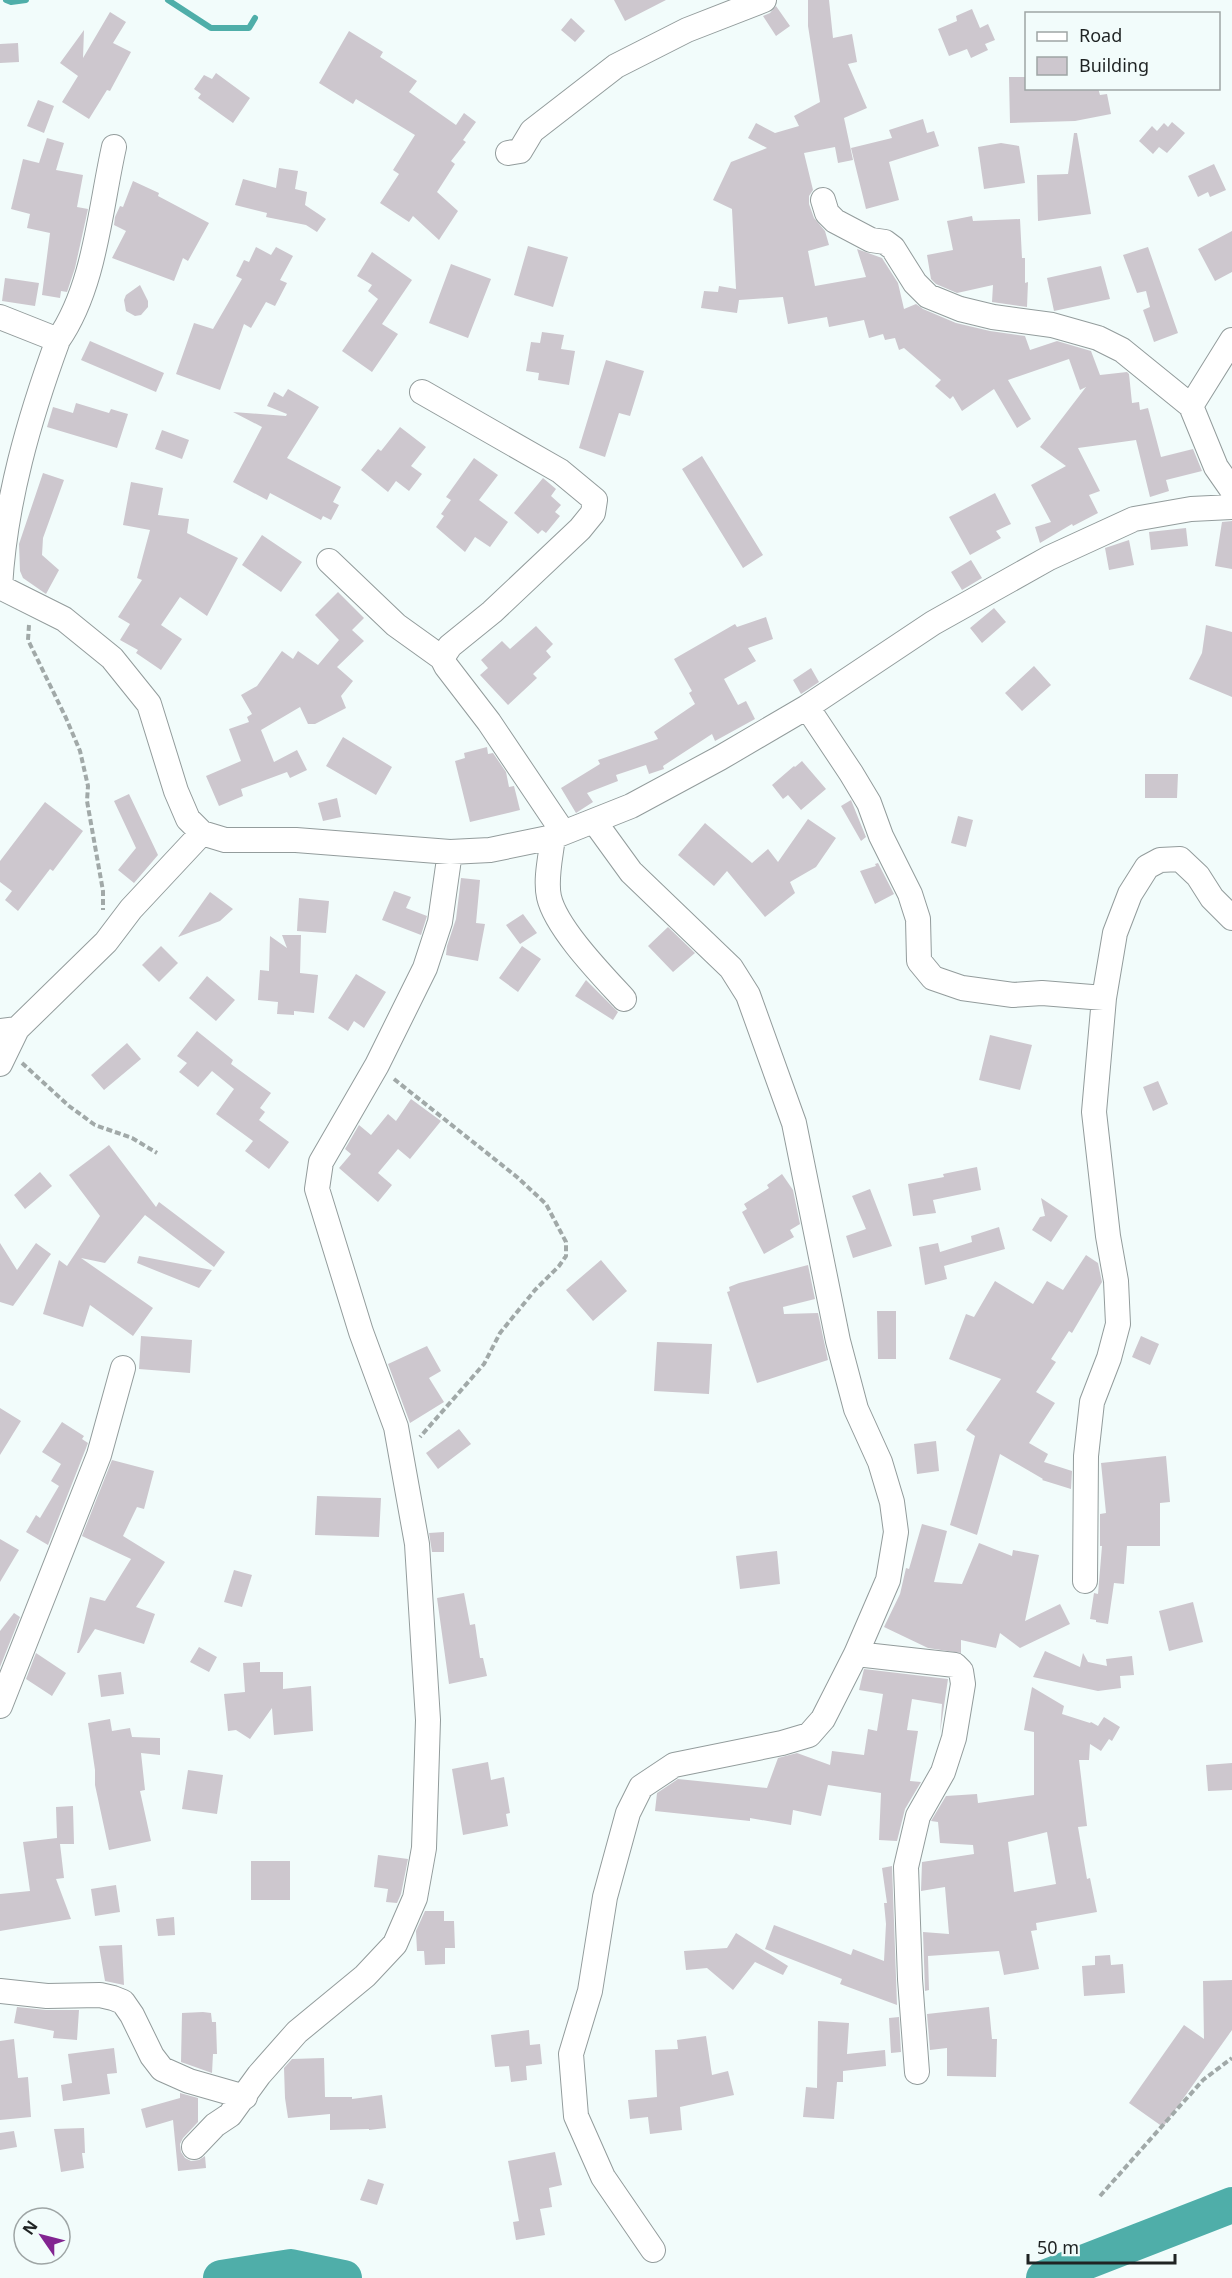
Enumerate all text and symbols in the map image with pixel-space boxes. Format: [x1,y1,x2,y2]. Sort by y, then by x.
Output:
legend [1025,12,1220,90]
text: Road [1079,23,1122,47]
text: Building [1079,53,1149,77]
north arrow [12,2206,72,2266]
text: N [17,2216,42,2239]
scale bar [1028,2227,1175,2265]
text: 50 m [1037,2235,1079,2259]

